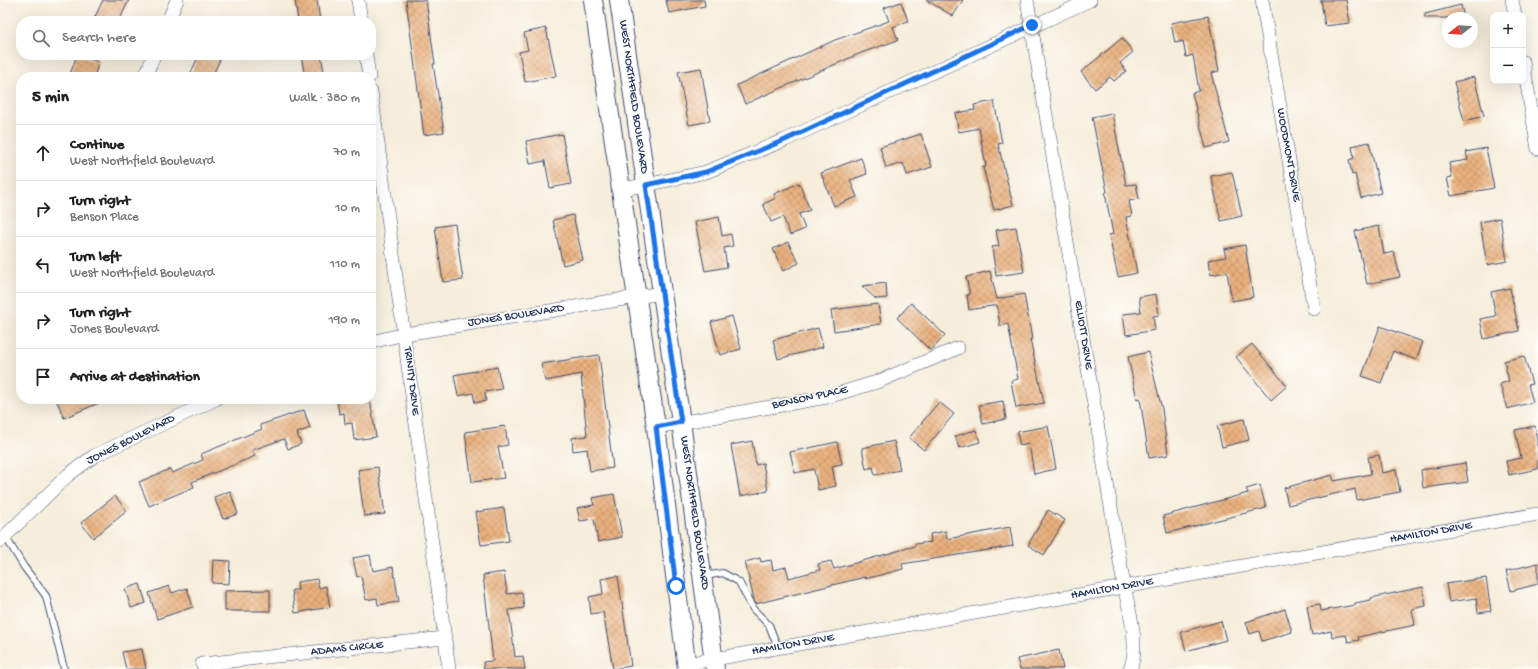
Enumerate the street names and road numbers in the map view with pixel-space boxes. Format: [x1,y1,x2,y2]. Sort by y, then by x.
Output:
street label: WEST NORTHFIELD BOULEVARD [615,19,651,175]
street label: WOODMONT DRIVE [1273,107,1303,203]
street label: ELLIOTT DRIVE [1071,300,1095,371]
street label: JONES BOULEVARD [467,301,565,331]
street label: TRINITY DRIVE [400,345,422,416]
street label: BENSON PLACE [770,383,850,413]
street label: JONES BOULEVARD [84,412,178,468]
street label: WEST NORTHFIELD BOULEVARD [676,435,712,591]
street label: HAMILTON DRIVE [1389,519,1474,547]
street label: HAMILTON DRIVE [1070,575,1155,603]
street label: HAMILTON DRIVE [751,631,836,659]
street label: ADAMS CIRCLE [310,638,384,660]

